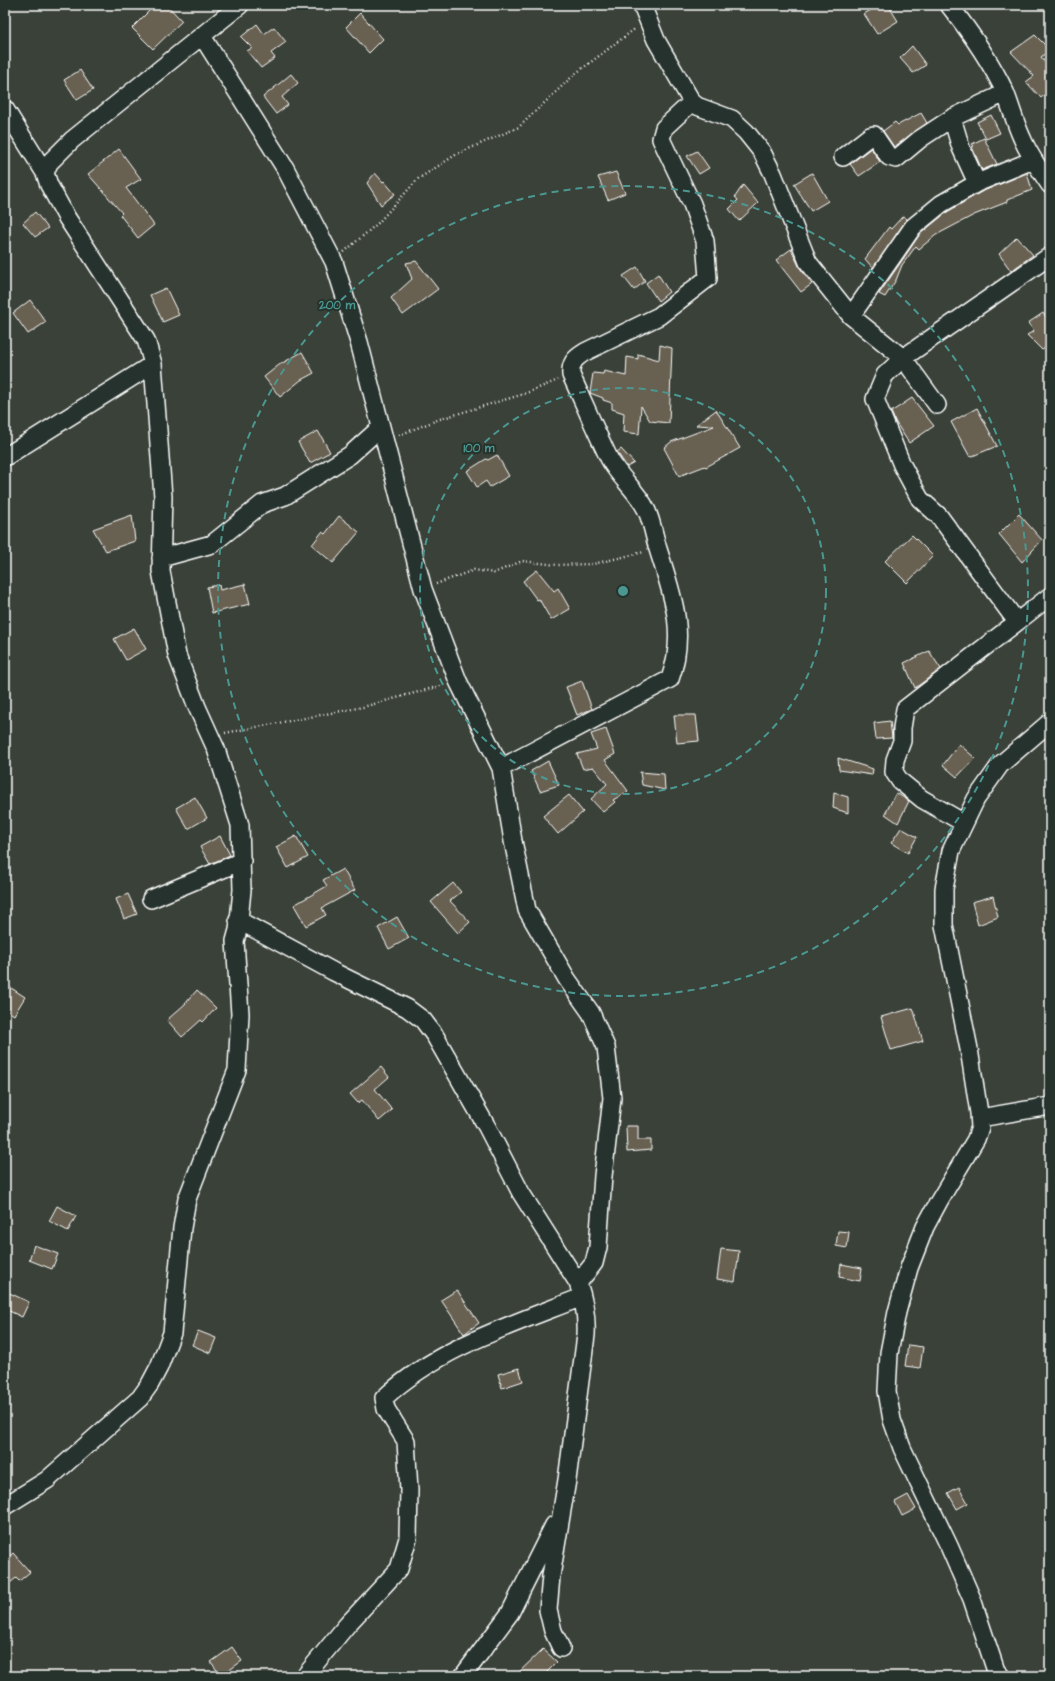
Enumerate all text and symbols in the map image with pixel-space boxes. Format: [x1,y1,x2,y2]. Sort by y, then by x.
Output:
text: 200 m [318,297,356,314]
text: 100 m [464,440,495,457]
centre of rings [616,584,630,598]

